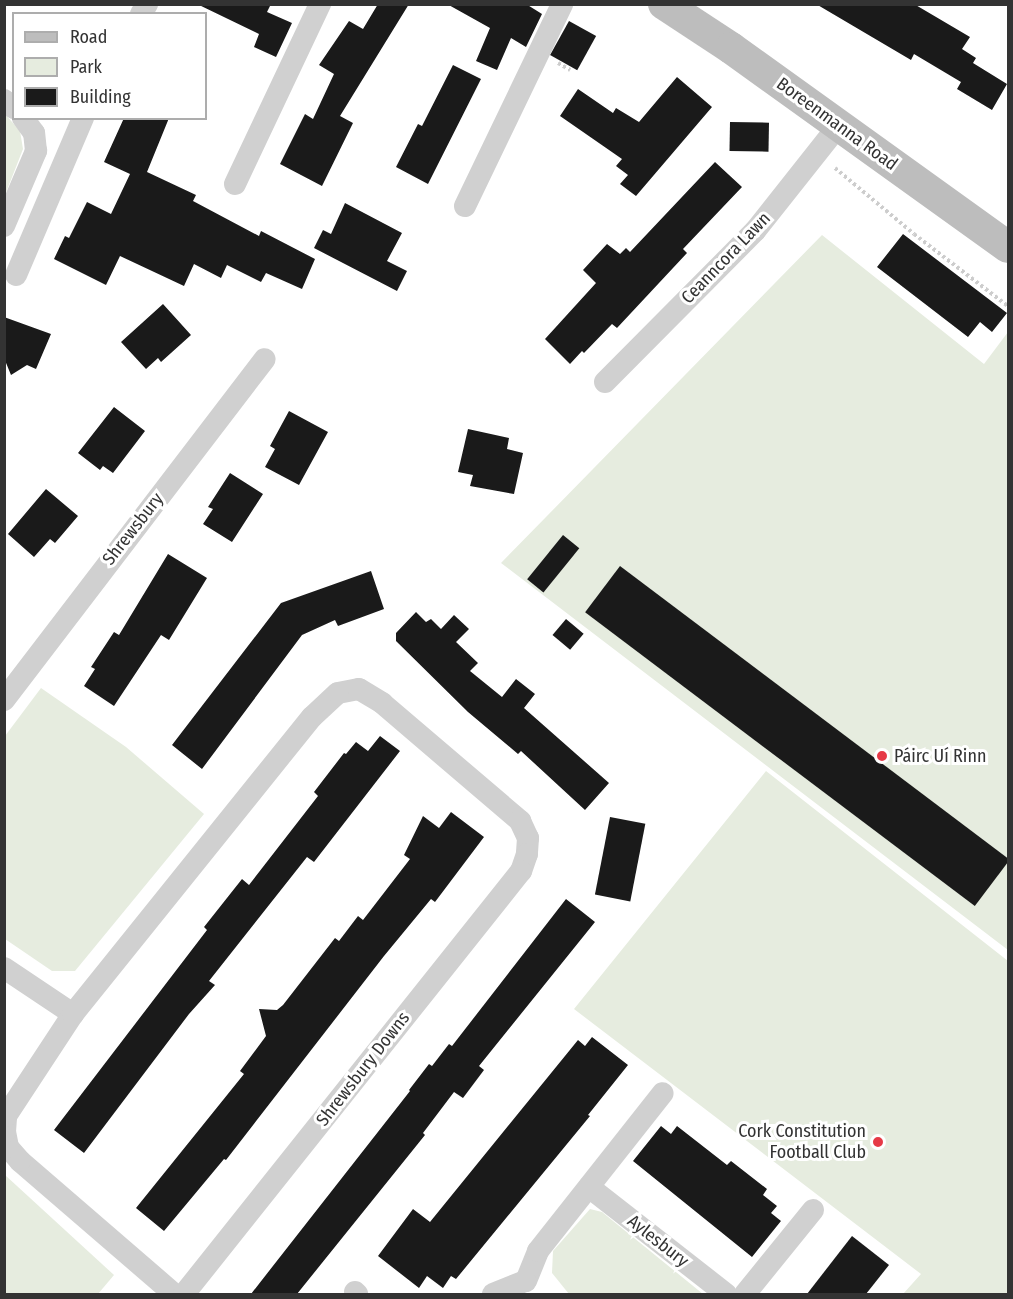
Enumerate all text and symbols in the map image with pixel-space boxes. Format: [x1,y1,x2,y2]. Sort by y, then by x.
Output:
legend [12,12,207,120]
text: Road [70,26,107,48]
text: Park [70,56,102,78]
street label: Boreenmanna Road [772,73,902,175]
text: Building [70,86,131,108]
street label: Ceanncora Lawn [677,208,775,308]
street label: Shrewsbury [98,489,168,569]
place label: Páirc Uí Rinn [894,745,986,767]
marker: Páirc Uí Rinn [875,749,889,763]
street label: Shrewsbury Downs [312,1008,414,1130]
place label: Cork Constitution Football Club [738,1121,866,1164]
marker: Cork Constitution Football Club [871,1135,885,1149]
street label: Aylesbury [623,1210,693,1272]

